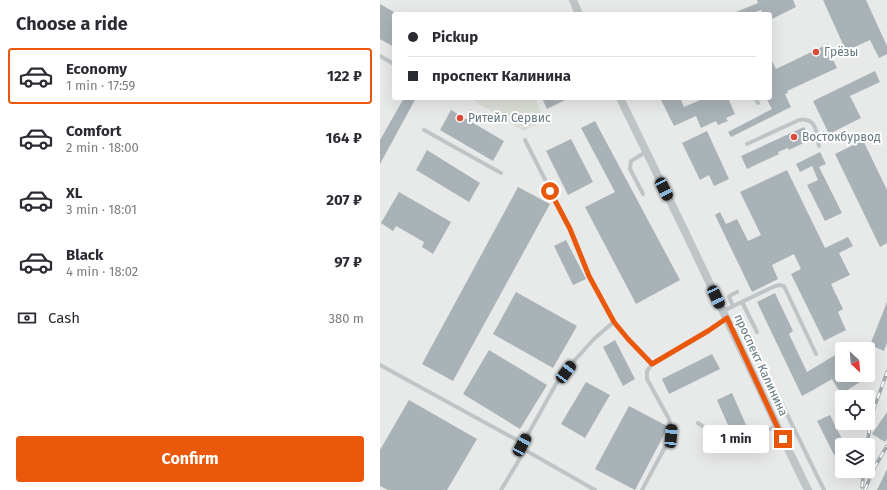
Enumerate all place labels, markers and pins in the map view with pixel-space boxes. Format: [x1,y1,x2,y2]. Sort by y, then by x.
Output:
place label: Грёзы [824,45,858,59]
marker: Грёзы [811,47,821,57]
place label: Ритейл Сервис [468,111,551,125]
marker: Ритейл Сервис [455,113,465,123]
place label: Востокбурвод [802,130,881,144]
marker: Востокбурвод [789,132,799,142]

